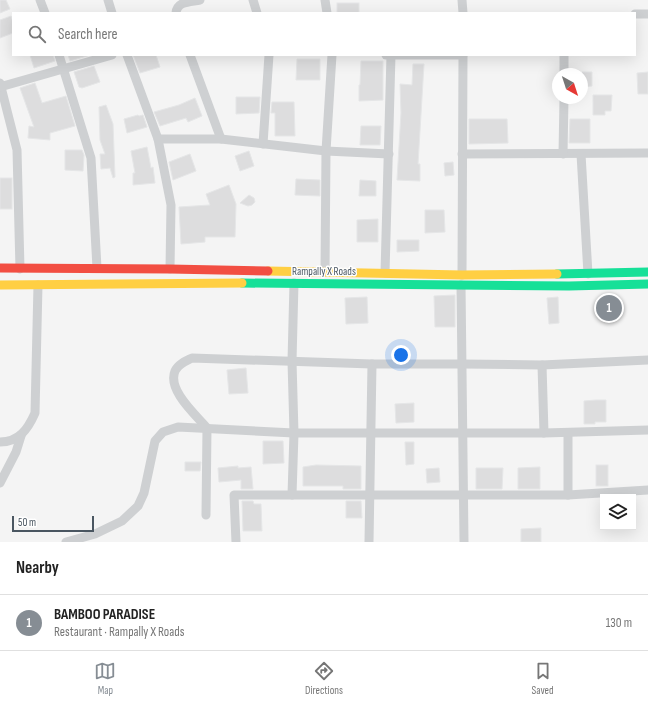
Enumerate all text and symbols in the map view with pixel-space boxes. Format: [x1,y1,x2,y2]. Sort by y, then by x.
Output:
search box [12,12,636,56]
icon: search [26,23,48,45]
text: Search here [58,25,118,44]
north arrow [552,68,588,104]
street label: Rampally X Roads [292,265,356,278]
pin: 1 [596,293,622,323]
your location [391,345,411,365]
map controls [600,494,636,530]
button: layers [600,494,636,530]
scale bar [12,514,94,533]
text: 50 m [18,516,36,529]
text: Nearby [16,558,59,578]
text: BAMBOO PARADISE [54,605,155,624]
text: 1 [26,615,32,631]
text: 130 m [606,615,632,631]
text: Restaurant · Rampally X Roads [54,624,184,640]
tab: Map [94,660,116,697]
tab: Directions [305,660,343,697]
tab: Saved [532,660,554,697]

